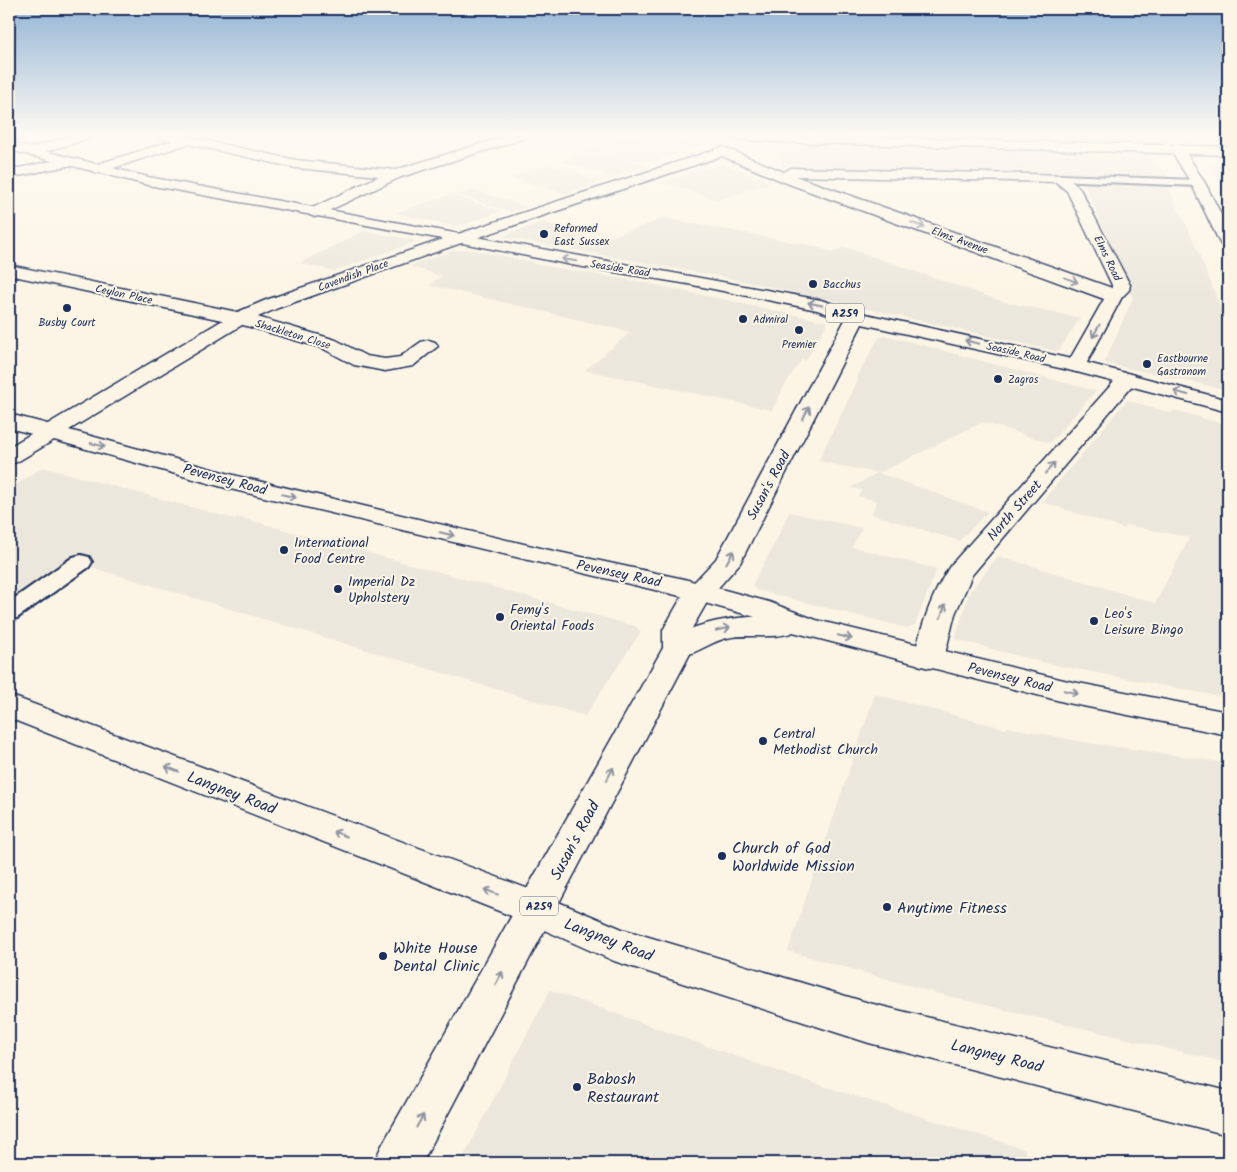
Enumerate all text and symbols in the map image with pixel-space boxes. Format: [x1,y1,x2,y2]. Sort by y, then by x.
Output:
place label: Reformed East Sussex [554,220,609,251]
one-way arrow [910,221,926,230]
street label: Elms Avenue [929,222,991,260]
marker: Reformed East Sussex [538,228,550,240]
street label: Elms Road [1088,232,1126,285]
one-way arrow [561,254,577,264]
street label: Cavendish Place [316,255,391,297]
street label: Seaside Road [589,255,651,283]
place label: Bacchus [823,276,861,294]
one-way arrow [1063,276,1079,285]
marker: Bacchus [807,278,819,290]
street label: Ceylon Place [93,280,154,310]
one-way arrow [807,299,823,308]
marker: Busby Court [61,302,73,314]
road number: A259 [826,304,864,322]
place label: Admiral [753,311,788,329]
marker: Admiral [737,313,749,325]
place label: Busby Court [38,314,96,332]
street label: Shackleton Close [253,315,333,355]
marker: Premier [793,324,805,336]
one-way arrow [1090,324,1100,338]
place label: Premier [782,336,818,354]
one-way arrow [965,337,981,346]
street label: Seaside Road [984,337,1048,369]
place label: Eastbourne Gastronom [1157,350,1208,381]
marker: Eastbourne Gastronom [1141,358,1153,370]
place label: Zagros [1008,371,1039,389]
marker: Zagros [992,373,1004,385]
one-way arrow [1174,388,1190,398]
one-way arrow [802,406,811,421]
one-way arrow [89,441,105,450]
street label: Susan's Road [741,446,797,524]
street label: Pevensey Road [180,458,270,502]
one-way arrow [1044,462,1056,475]
street label: North Street [982,475,1048,546]
one-way arrow [280,492,296,501]
one-way arrow [438,530,454,539]
place label: International Food Centre [294,532,369,570]
marker: International Food Centre [278,544,290,556]
one-way arrow [725,549,735,564]
street label: Pevensey Road [574,554,664,594]
place label: Imperial Dz Upholstery [348,571,415,609]
marker: Imperial Dz Upholstery [332,583,344,595]
place label: Femy's Oriental Foods [510,599,594,637]
place label: Leo's Leisure Bingo [1104,603,1183,641]
one-way arrow [939,604,948,619]
marker: Femy's Oriental Foods [494,611,506,623]
marker: Leo's Leisure Bingo [1088,615,1100,627]
one-way arrow [715,624,731,633]
one-way arrow [837,632,853,642]
street label: Pevensey Road [965,657,1055,699]
one-way arrow [1062,688,1078,698]
place label: Central Methodist Church [773,723,878,761]
marker: Central Methodist Church [757,735,769,747]
one-way arrow [164,764,180,773]
street label: Langney Road [183,765,281,822]
one-way arrow [606,767,615,782]
street label: Susan's Road [544,796,607,885]
one-way arrow [332,828,347,837]
place label: Church of God Worldwide Mission [732,836,855,879]
marker: Church of God Worldwide Mission [716,850,728,862]
one-way arrow [484,887,499,896]
road number: A259 [520,896,558,916]
place label: Anytime Fitness [897,896,1007,921]
marker: Anytime Fitness [881,901,893,913]
street label: Langney Road [560,912,658,969]
place label: White House Dental Clinic [393,936,480,979]
marker: White House Dental Clinic [377,950,389,962]
one-way arrow [494,971,504,986]
street label: Langney Road [948,1033,1046,1080]
place label: Babosh Restaurant [587,1067,660,1110]
marker: Babosh Restaurant [571,1081,583,1093]
one-way arrow [416,1114,426,1128]

